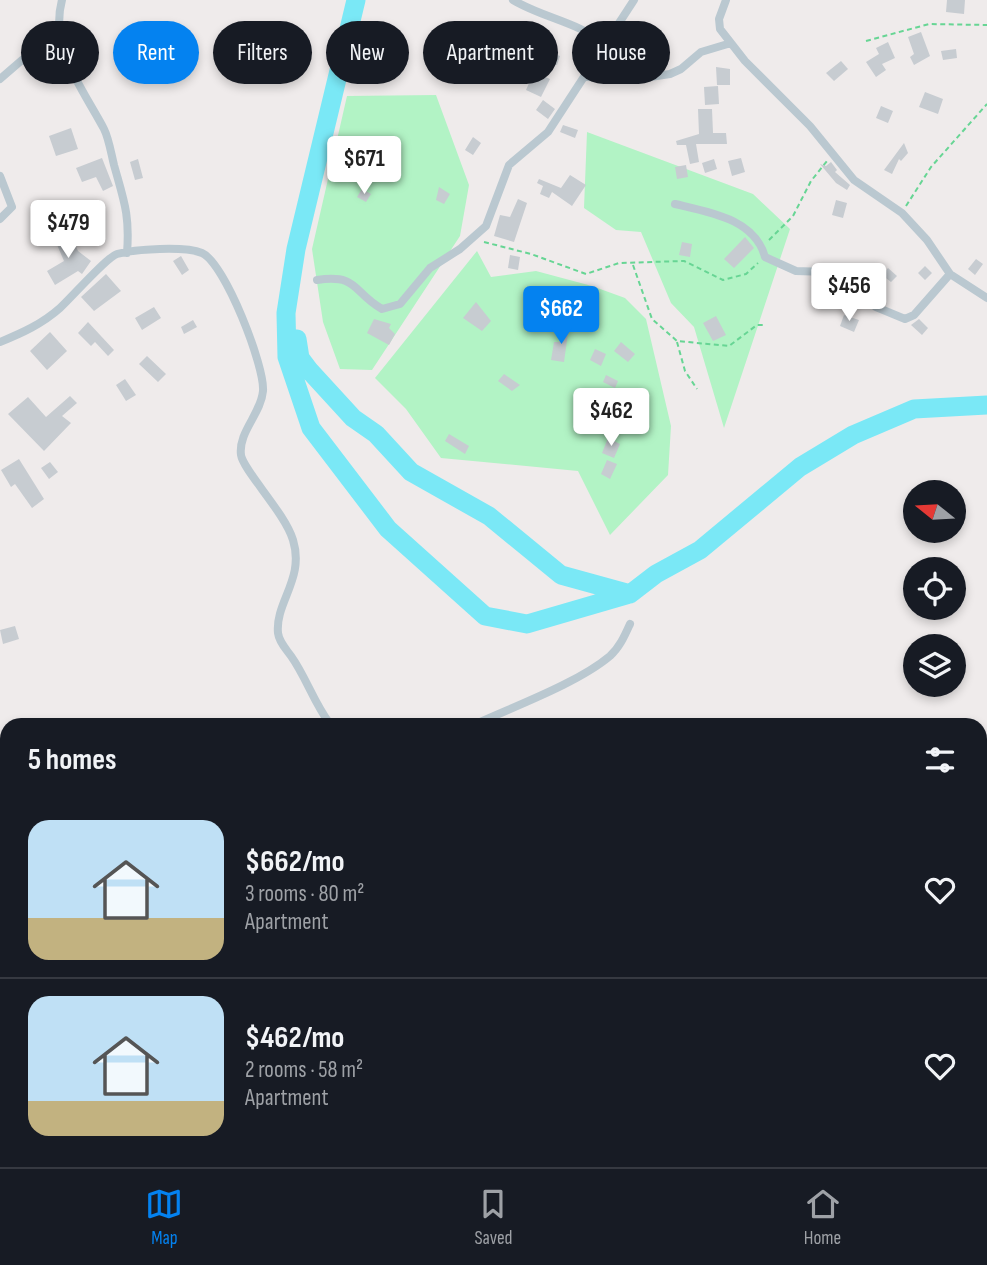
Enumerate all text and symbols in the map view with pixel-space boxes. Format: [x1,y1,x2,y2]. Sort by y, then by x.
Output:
chip: Buy [21,21,99,84]
chip: Rent [113,21,199,84]
chip: Filters [213,21,312,84]
chip: New [326,21,409,84]
chip: Apartment [423,21,558,84]
chip: House [572,21,670,84]
pin: $671 [323,136,405,196]
text: $671 [343,145,385,173]
pin: $479 [27,201,109,260]
text: $479 [46,209,90,237]
pin: $456 [808,264,890,323]
text: $456 [827,272,871,300]
pin: $662 [520,286,602,346]
text: $662 [539,295,583,323]
pin: $462 [570,388,652,448]
text: $462 [589,397,633,425]
north arrow [903,480,966,542]
map controls [903,480,966,697]
button: locate [903,557,966,620]
button: layers [903,634,966,697]
icon: filters [921,741,959,779]
text: 5 homes [28,742,117,778]
text: $662/mo [245,844,345,880]
icon: home [84,848,168,932]
icon: heart [921,871,959,909]
text: 3 rooms · 80 m² [245,880,364,908]
text: Apartment [245,908,329,936]
text: $462/mo [245,1020,344,1056]
icon: home [84,1024,168,1108]
icon: heart [921,1047,959,1085]
text: 2 rooms · 58 m² [245,1056,363,1084]
text: Apartment [245,1084,329,1112]
tab: Map [145,1185,183,1250]
tab: Saved [474,1185,513,1250]
tab: Home [804,1185,842,1250]

